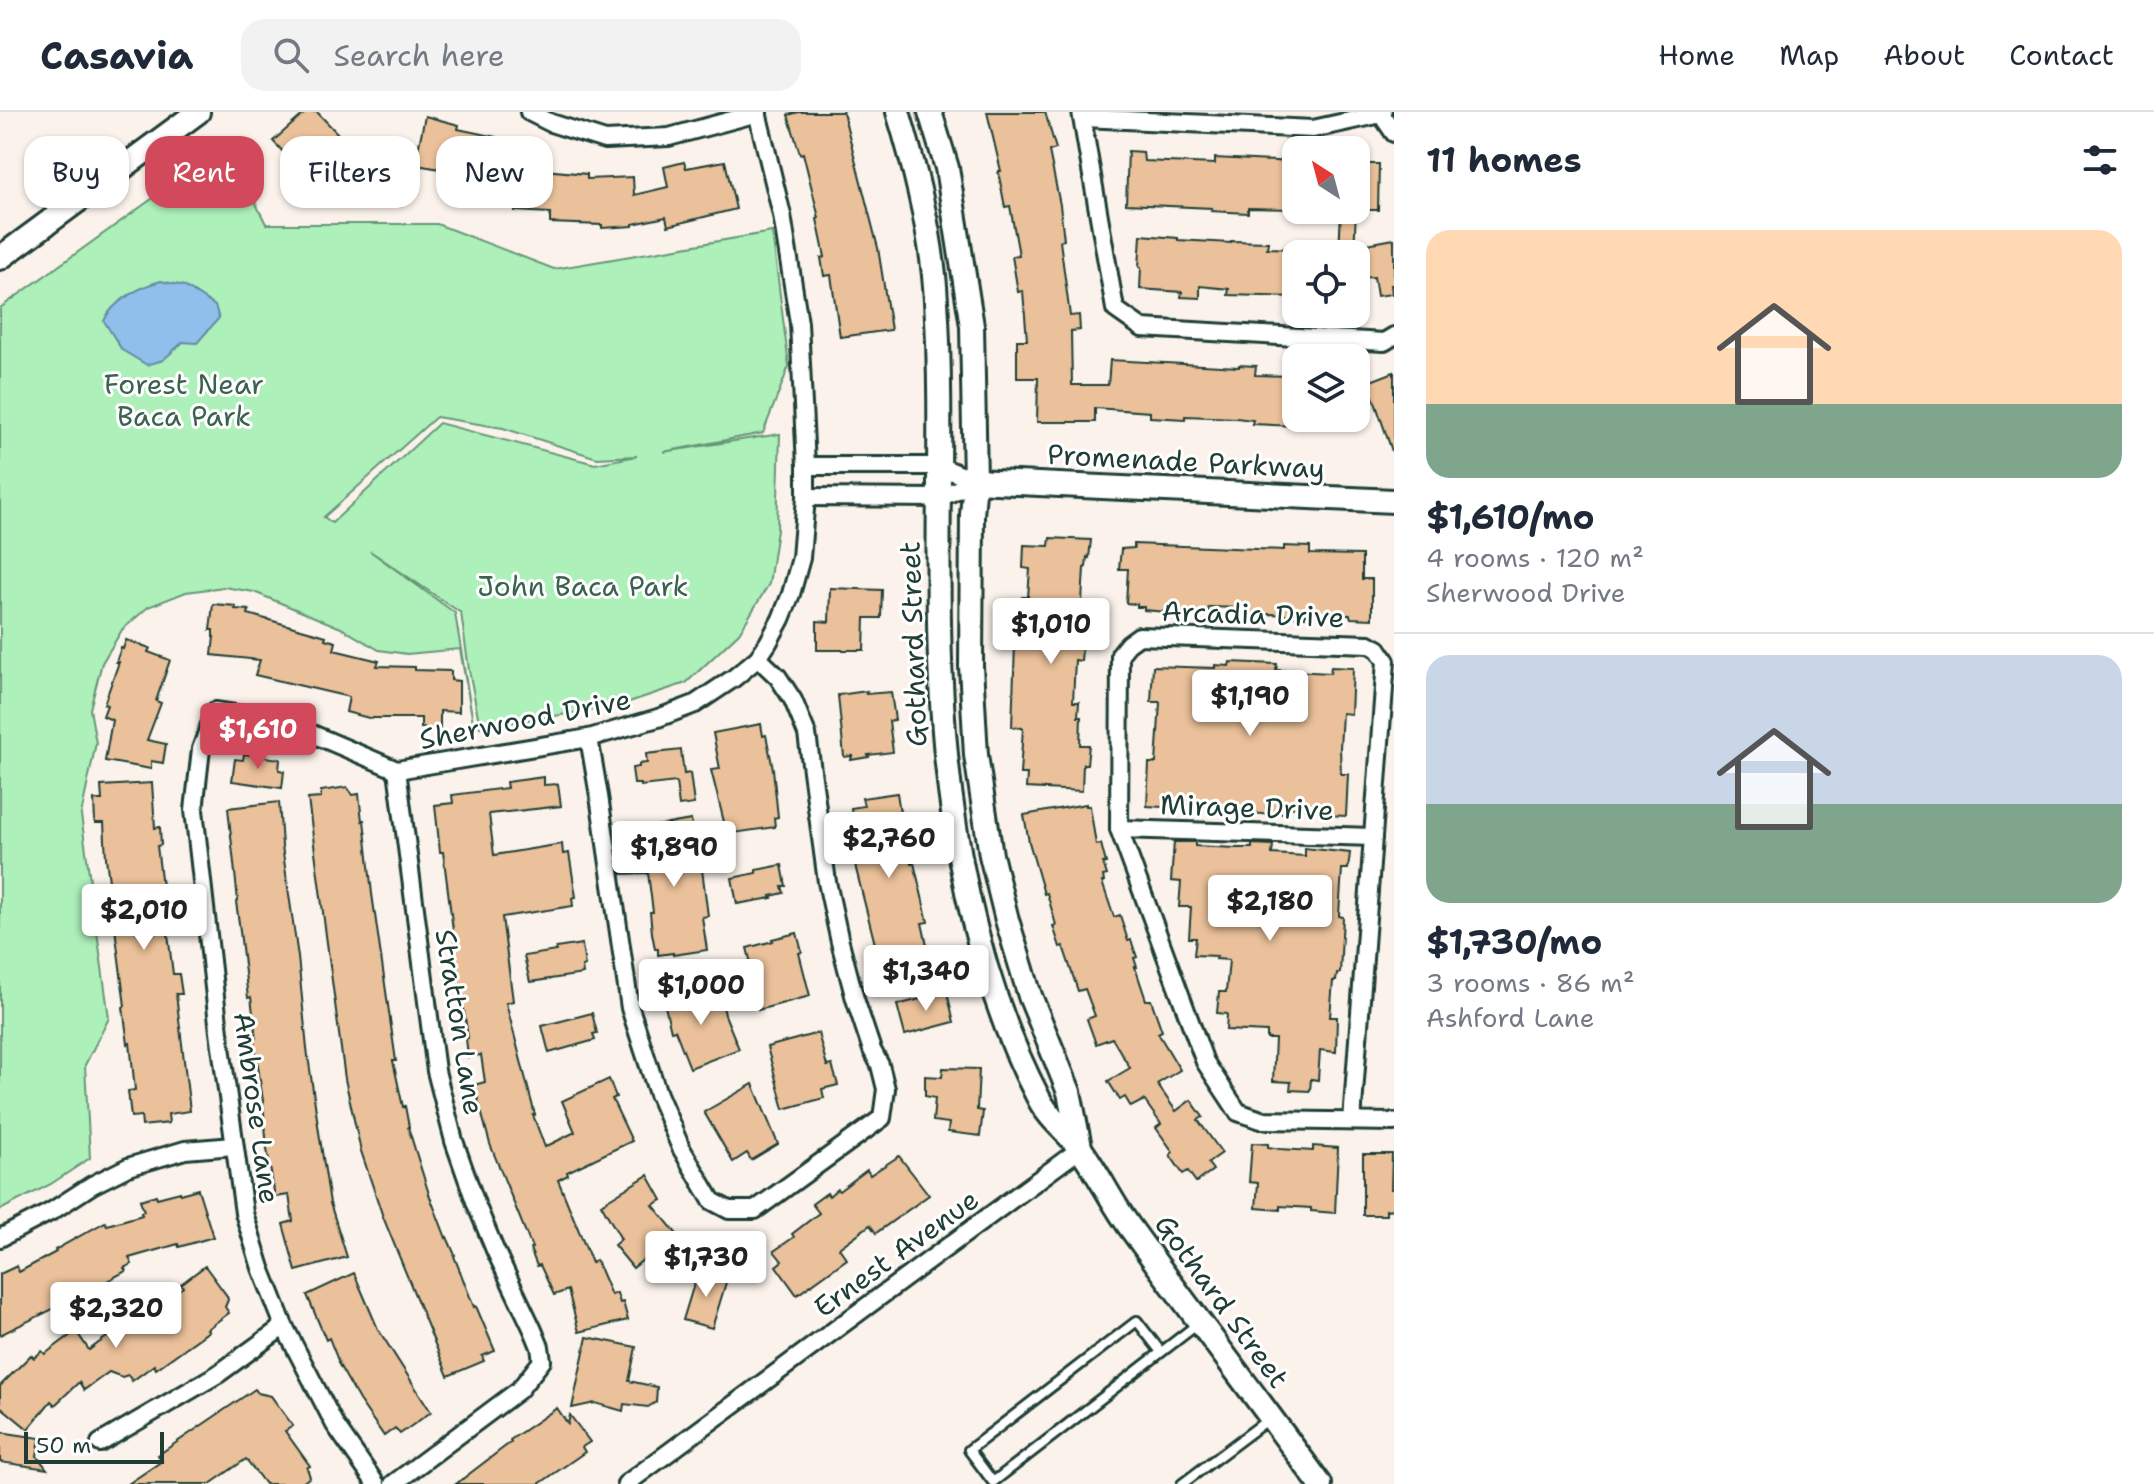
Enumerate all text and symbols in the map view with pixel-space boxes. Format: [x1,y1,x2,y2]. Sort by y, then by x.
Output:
search box [241,19,801,91]
text: Casavia [40,30,193,81]
icon: search [269,33,313,77]
text: Search here [333,35,505,76]
text: Home [1658,36,1735,74]
text: Map [1779,36,1839,74]
text: About [1883,36,1965,74]
text: Contact [2009,36,2114,74]
chip: Buy [24,136,129,208]
chip: Rent [145,136,264,208]
chip: Filters [280,136,420,208]
chip: New [436,136,553,208]
north arrow [1282,136,1370,224]
map controls [1282,136,1370,432]
text: 11 homes [1426,137,1582,183]
icon: filters [2078,138,2122,182]
button: locate [1282,240,1370,328]
icon: home [1702,282,1846,426]
button: layers [1282,344,1370,432]
park label: Forest Near Baca Park [104,365,264,435]
street label: Promenade Parkway [1046,435,1326,487]
text: $1,610/mo [1426,494,1595,540]
text: 4 rooms · 120 m² [1426,540,1644,575]
street label: Gothard Street [890,541,936,747]
park label: John Baca Park [477,567,689,605]
text: Sherwood Drive [1426,575,1626,610]
street label: Arcadia Drive [1161,592,1345,636]
pin: $1,010 [986,598,1116,666]
text: $1,010 [1011,606,1091,641]
pin: $1,190 [1185,670,1315,738]
text: $1,190 [1210,678,1290,713]
street label: Sherwood Drive [416,680,634,758]
pin: $1,610 [193,703,323,771]
icon: home [1702,707,1846,851]
text: $1,610 [218,711,298,746]
street label: Mirage Drive [1159,785,1335,829]
pin: $2,760 [824,812,954,880]
text: $2,760 [842,820,936,855]
pin: $1,890 [609,821,739,889]
text: $1,890 [630,829,718,864]
pin: $2,180 [1205,875,1335,943]
text: $2,180 [1226,883,1314,918]
pin: $2,010 [79,884,209,952]
text: $2,010 [100,892,188,927]
text: $1,730/mo [1426,919,1602,965]
street label: Stratton Lane [427,926,493,1118]
pin: $1,340 [861,945,991,1013]
text: $1,340 [882,953,970,988]
pin: $1,000 [636,959,766,1027]
text: 3 rooms · 86 m² [1426,965,1635,1000]
text: $1,000 [657,967,745,1002]
text: Ashford Lane [1426,1000,1594,1035]
street label: Ambrose Lane [225,1010,289,1206]
street label: Ernest Avenue [806,1180,986,1326]
street label: Gothard Street [1146,1207,1298,1395]
pin: $1,730 [641,1231,771,1299]
text: $1,730 [663,1239,749,1274]
pin: $2,320 [51,1282,181,1350]
text: $2,320 [68,1290,164,1325]
scale bar [24,1428,164,1464]
text: 50 m [36,1431,91,1460]

